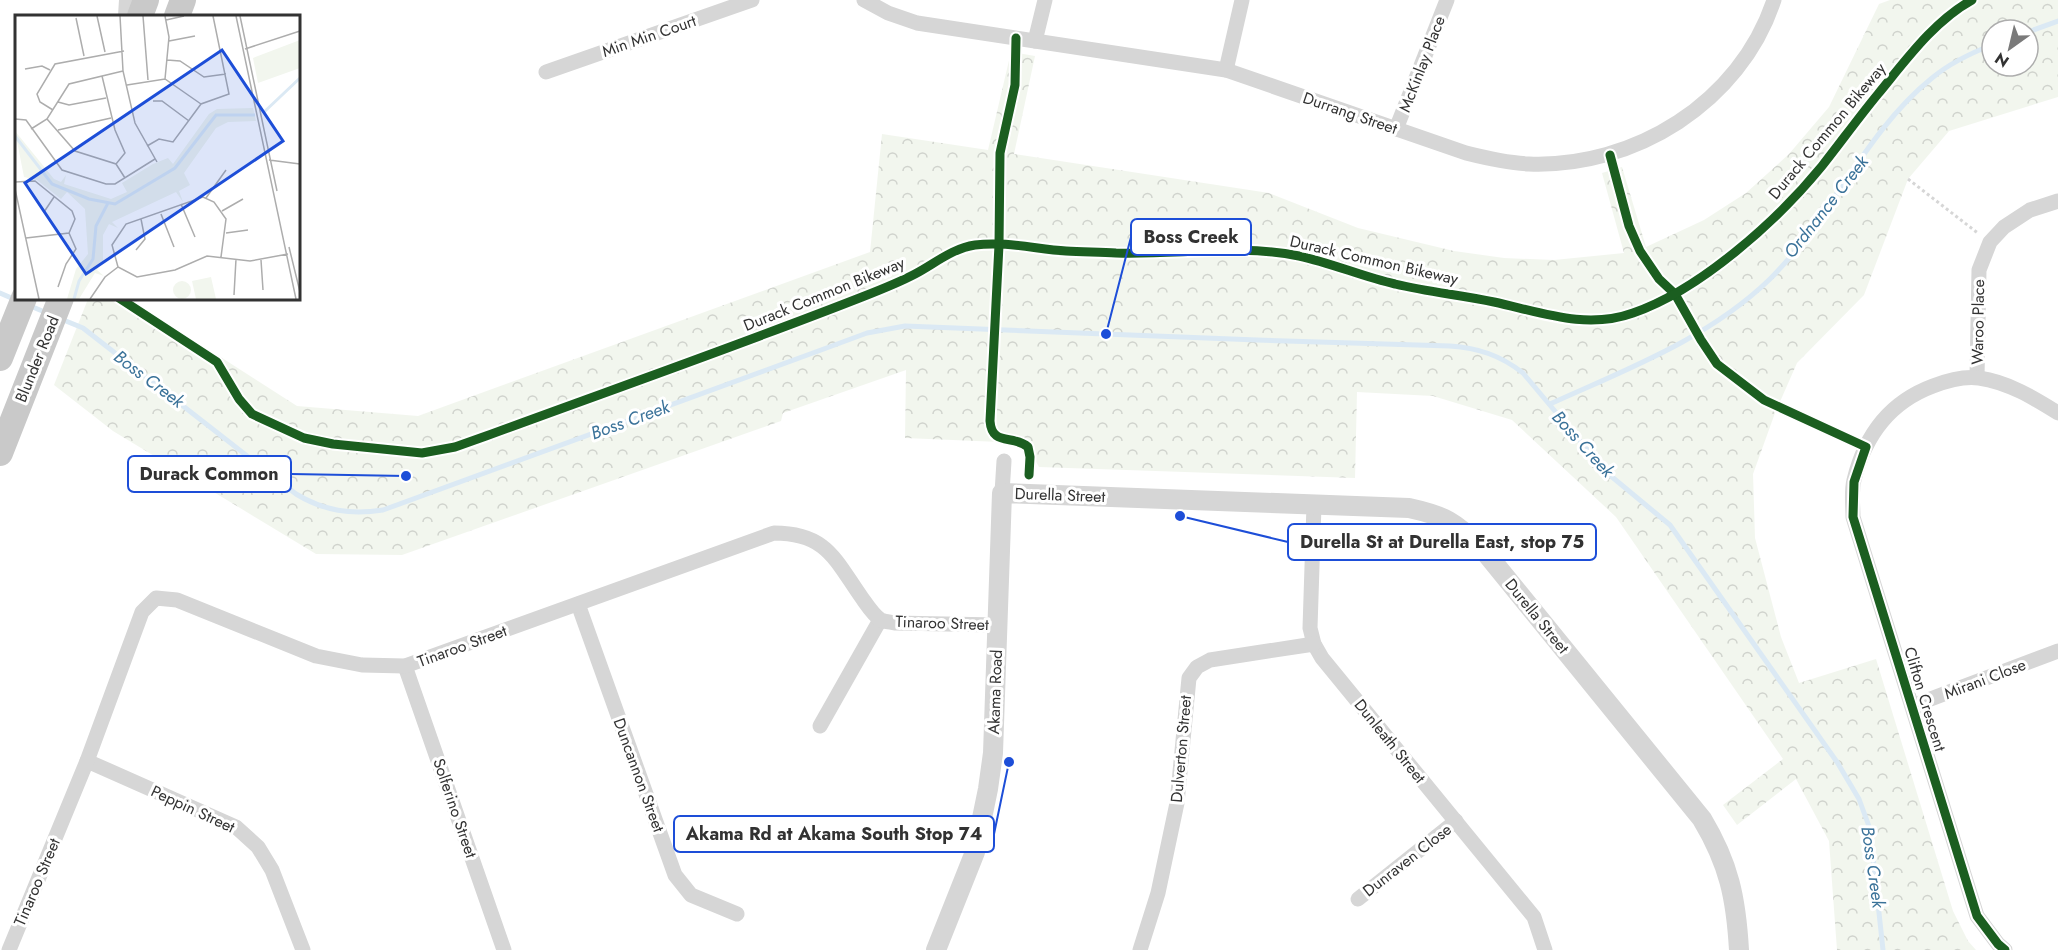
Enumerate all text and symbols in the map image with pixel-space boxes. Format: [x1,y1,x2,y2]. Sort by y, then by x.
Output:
street label: Min Min Court [599,9,699,63]
street label: McKinlay Place [1393,13,1451,115]
inset map [15,15,300,300]
north arrow [1980,18,2040,78]
text: N [1990,47,2014,73]
street label: Durack Common Bikeway [1763,57,1892,204]
street label: Durrang Street [1300,86,1400,140]
water label: Ordnance Creek [1778,149,1875,264]
callout: Boss Creek [1131,219,1251,255]
text: Boss Creek [1143,224,1239,250]
street label: Durack Common Bikeway [1288,229,1461,291]
street label: Durack Common Bikeway [740,251,909,337]
street label: Waroo Place [1966,279,1990,365]
street label: Blunder Road [9,312,65,406]
water label: Boss Creek [108,344,191,415]
water label: Boss Creek [587,393,674,446]
water label: Boss Creek [1546,405,1621,484]
callout: Durack Common [128,456,291,492]
text: Durack Common [139,461,279,487]
street label: Durella Street [1014,482,1106,508]
callout: Durella St at Durella East, stop 75 [1288,524,1596,560]
text: Durella St at Durella East, stop 75 [1300,529,1584,555]
street label: Durella Street [1499,573,1575,659]
street label: Tinaroo Street [895,610,989,636]
street label: Tinaroo Street [414,619,510,673]
street label: Clifton Crescent [1898,644,1952,754]
street label: Akama Road [982,649,1008,735]
street label: Mirani Close [1941,653,2029,705]
street label: Dulverton Street [1165,694,1197,804]
street label: Dunleath Street [1349,694,1431,788]
street label: Duncannon Street [608,715,670,835]
street label: Solferino Street [427,755,483,861]
street label: Peppin Street [147,779,239,839]
callout: Akama Rd at Akama South Stop 74 [674,816,994,852]
street label: Dunraven Close [1358,818,1456,902]
text: Akama Rd at Akama South Stop 74 [685,821,982,847]
water label: Boss Creek [1854,825,1892,911]
street label: Tinaroo Street [8,834,66,929]

